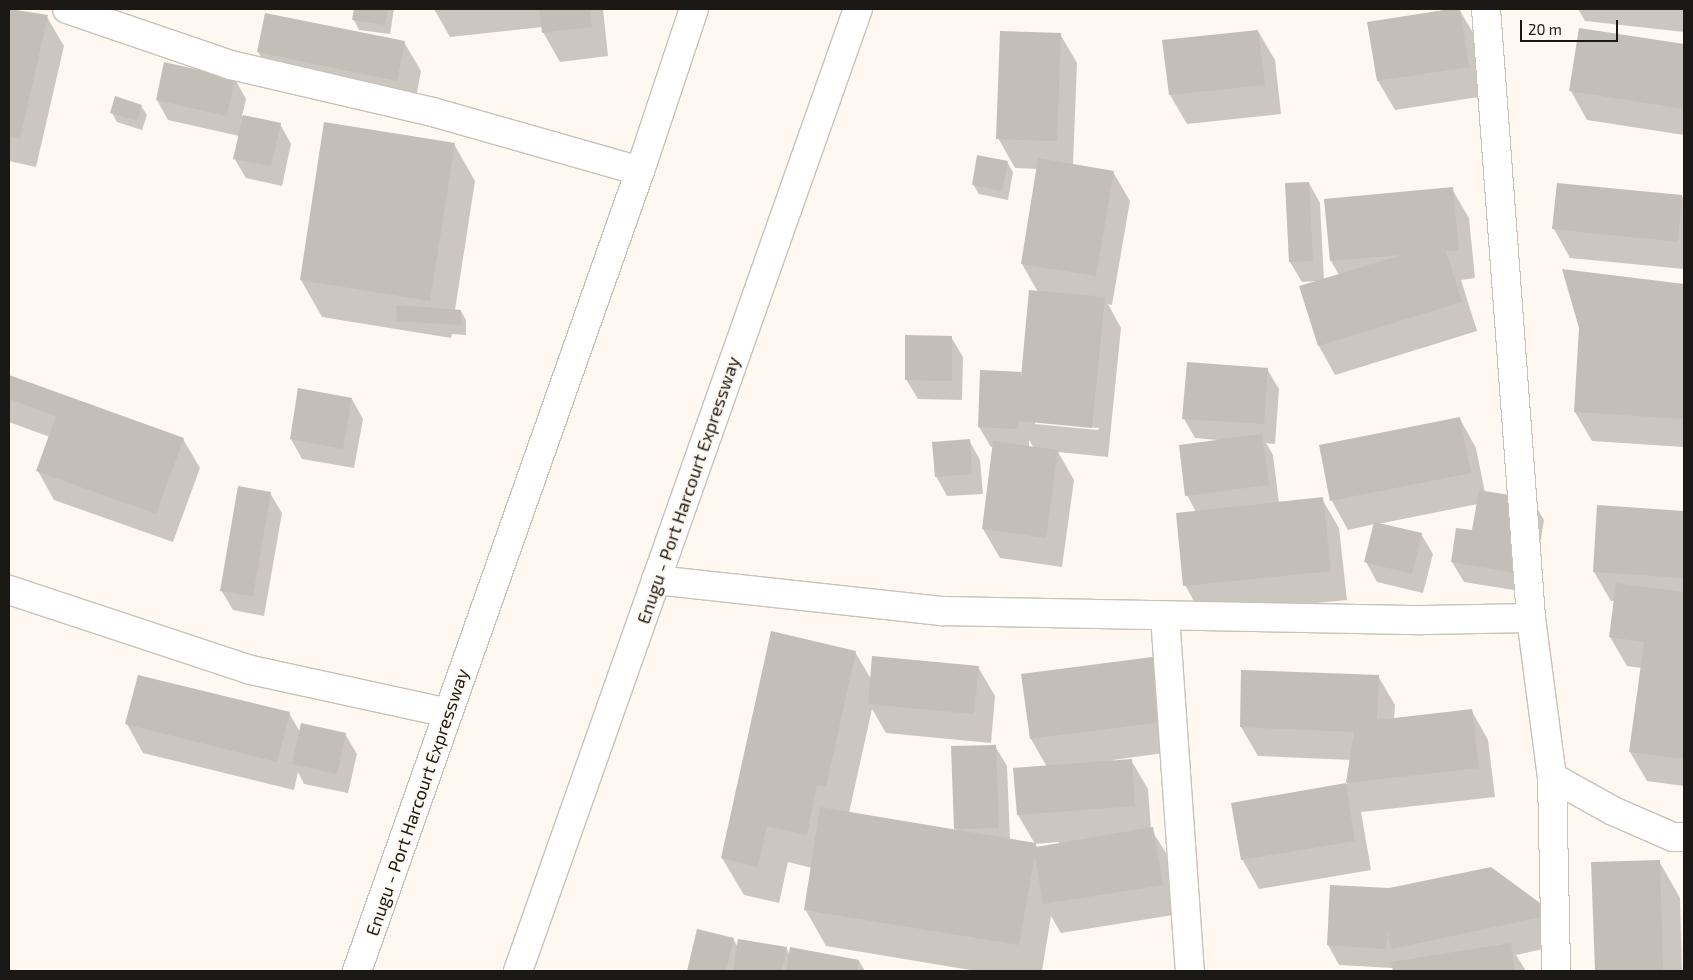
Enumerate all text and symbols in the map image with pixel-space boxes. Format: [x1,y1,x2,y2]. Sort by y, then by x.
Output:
scale bar [1523,10,1620,42]
text: 20 m [1528,20,1562,38]
street label: Enugu - Port Harcourt Expressway [632,353,744,627]
street label: Enugu - Port Harcourt Expressway [361,665,473,939]

